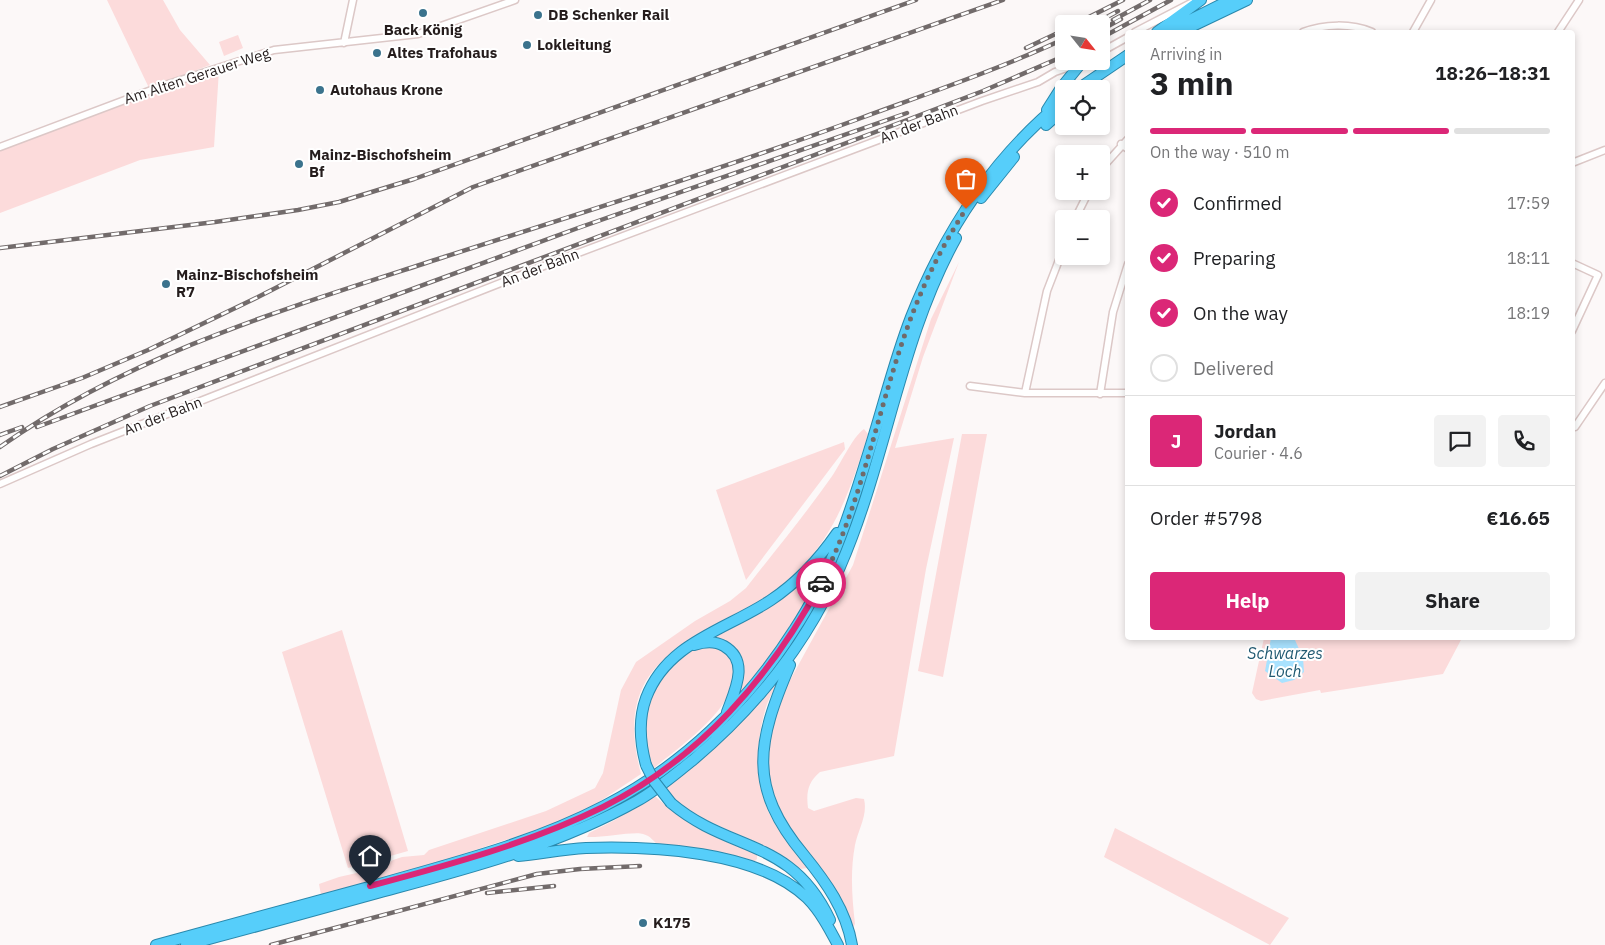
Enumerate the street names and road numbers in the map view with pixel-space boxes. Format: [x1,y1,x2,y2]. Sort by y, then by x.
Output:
street label: Am Alten Gerauer Weg [121,43,272,108]
street label: An der Bahn [877,100,961,147]
street label: An der Bahn [498,244,582,291]
street label: An der Bahn [121,392,205,439]

